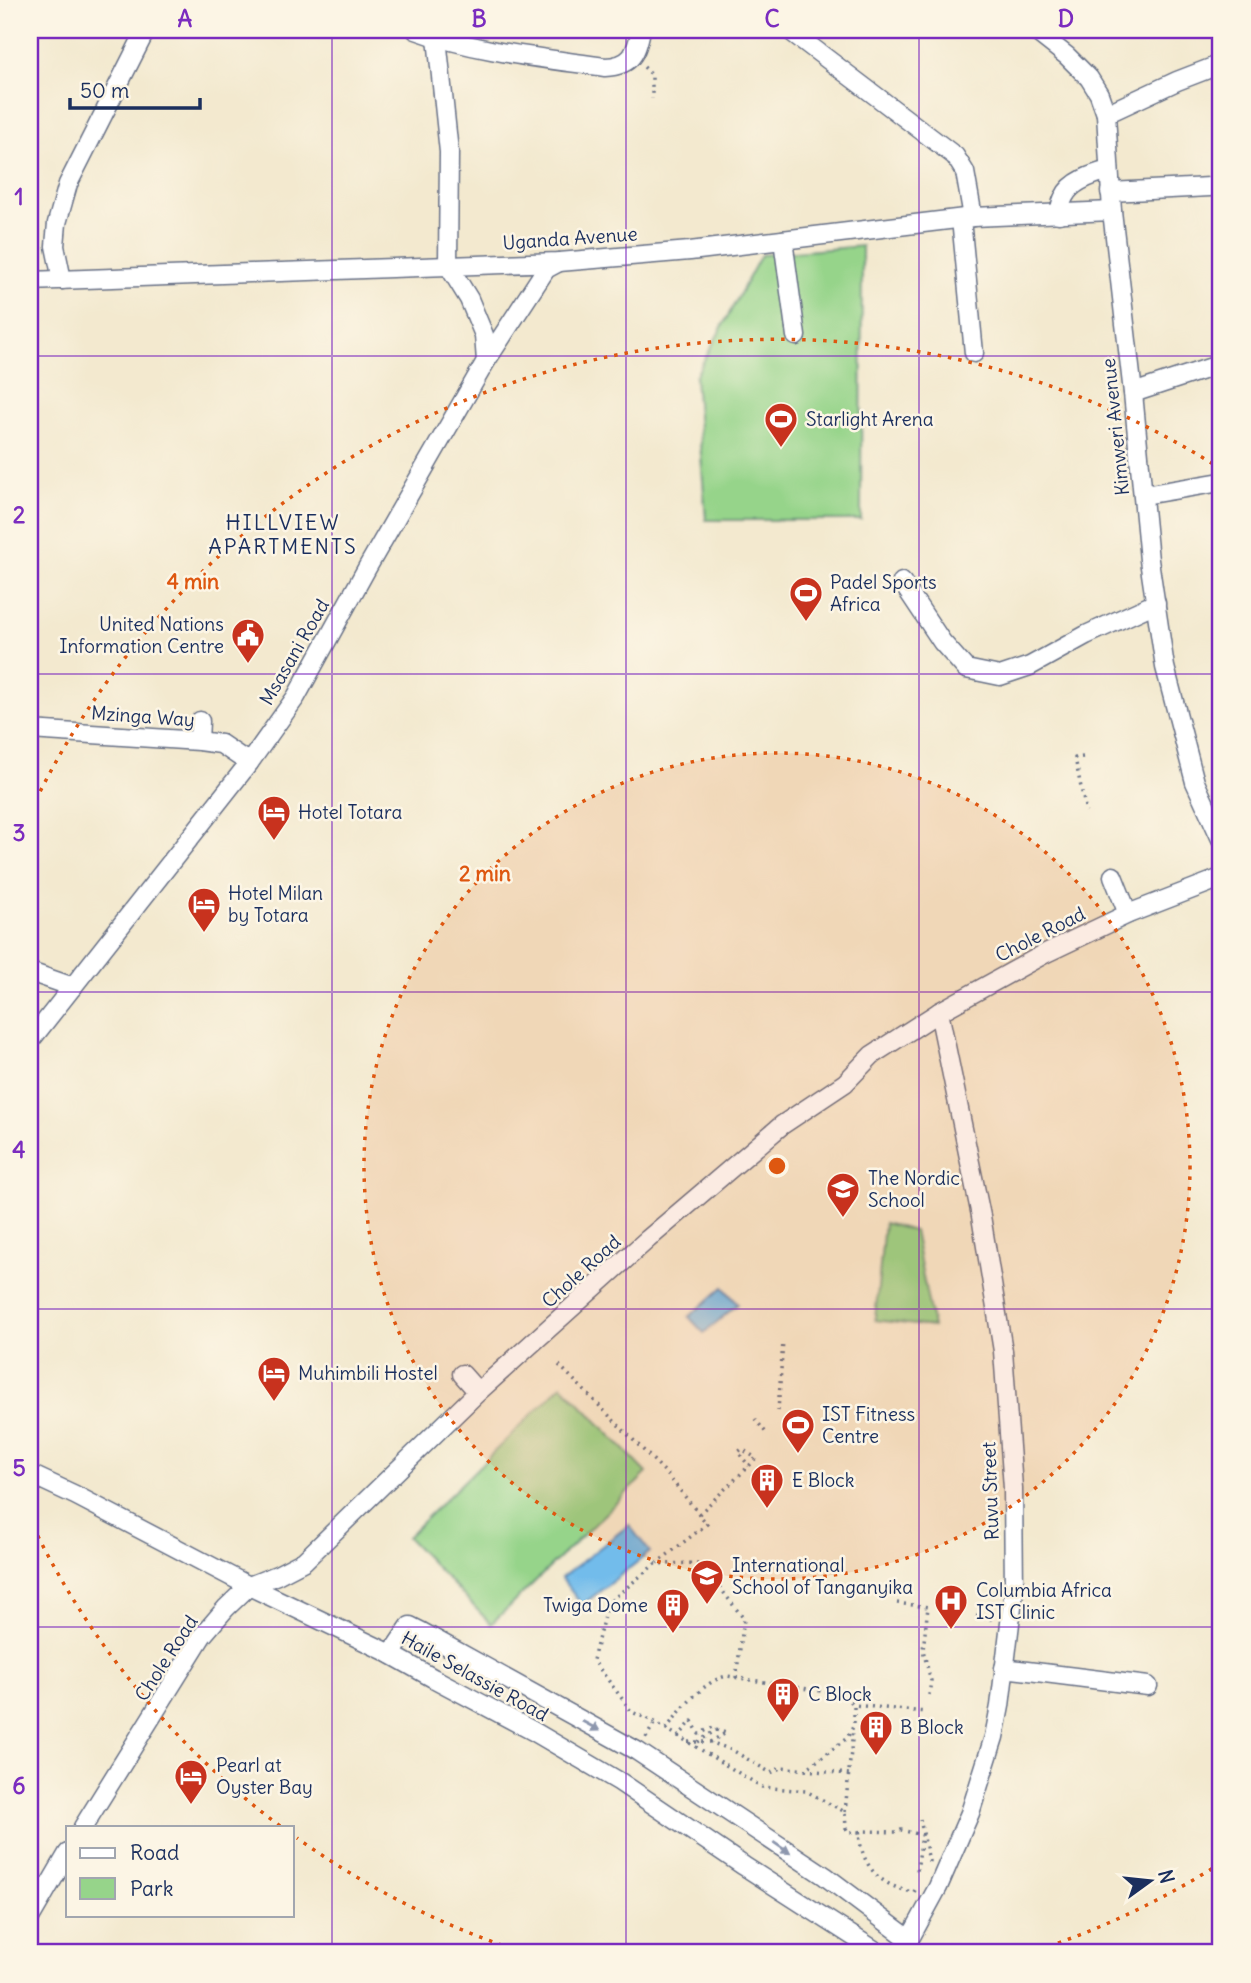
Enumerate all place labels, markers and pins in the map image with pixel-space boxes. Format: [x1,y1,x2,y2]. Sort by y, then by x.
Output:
sports icon: Starlight Arena [762,400,800,449]
place label: Starlight Arena [806,407,934,431]
place label: Padel Sports Africa [830,570,937,616]
sports icon: Padel Sports Africa [787,574,825,623]
place label: United Nations Information Centre [59,612,224,658]
public building icon: United Nations Information Centre [229,616,267,665]
hotel icon: Hotel Totara [255,793,293,842]
place label: Hotel Totara [298,800,402,824]
place label: Hotel Milan by Totara [228,881,323,927]
hotel icon: Hotel Milan by Totara [185,885,223,934]
centre of rings [765,1154,789,1178]
place label: The Nordic School [868,1166,960,1212]
school or university icon: The Nordic School [824,1170,862,1219]
hotel icon: Muhimbili Hostel [255,1354,293,1403]
place label: Muhimbili Hostel [298,1361,438,1385]
place label: IST Fitness Centre [822,1402,915,1448]
sports icon: IST Fitness Centre [779,1406,817,1455]
building icon: E Block [748,1461,786,1510]
place label: E Block [792,1468,855,1492]
place label: International School of Tanganyika [732,1553,913,1599]
school or university icon: International School of Tanganyika [688,1557,726,1606]
place label: Columbia Africa IST Clinic [976,1578,1112,1624]
hospital icon: Columbia Africa IST Clinic [932,1582,970,1631]
building icon: Twiga Dome [654,1586,692,1635]
place label: Twiga Dome [543,1593,648,1617]
building icon: C Block [764,1675,802,1724]
place label: C Block [808,1682,872,1706]
building icon: B Block [857,1708,895,1757]
place label: B Block [900,1715,964,1739]
place label: Pearl at Oyster Bay [216,1753,313,1799]
hotel icon: Pearl at Oyster Bay [172,1757,210,1806]

